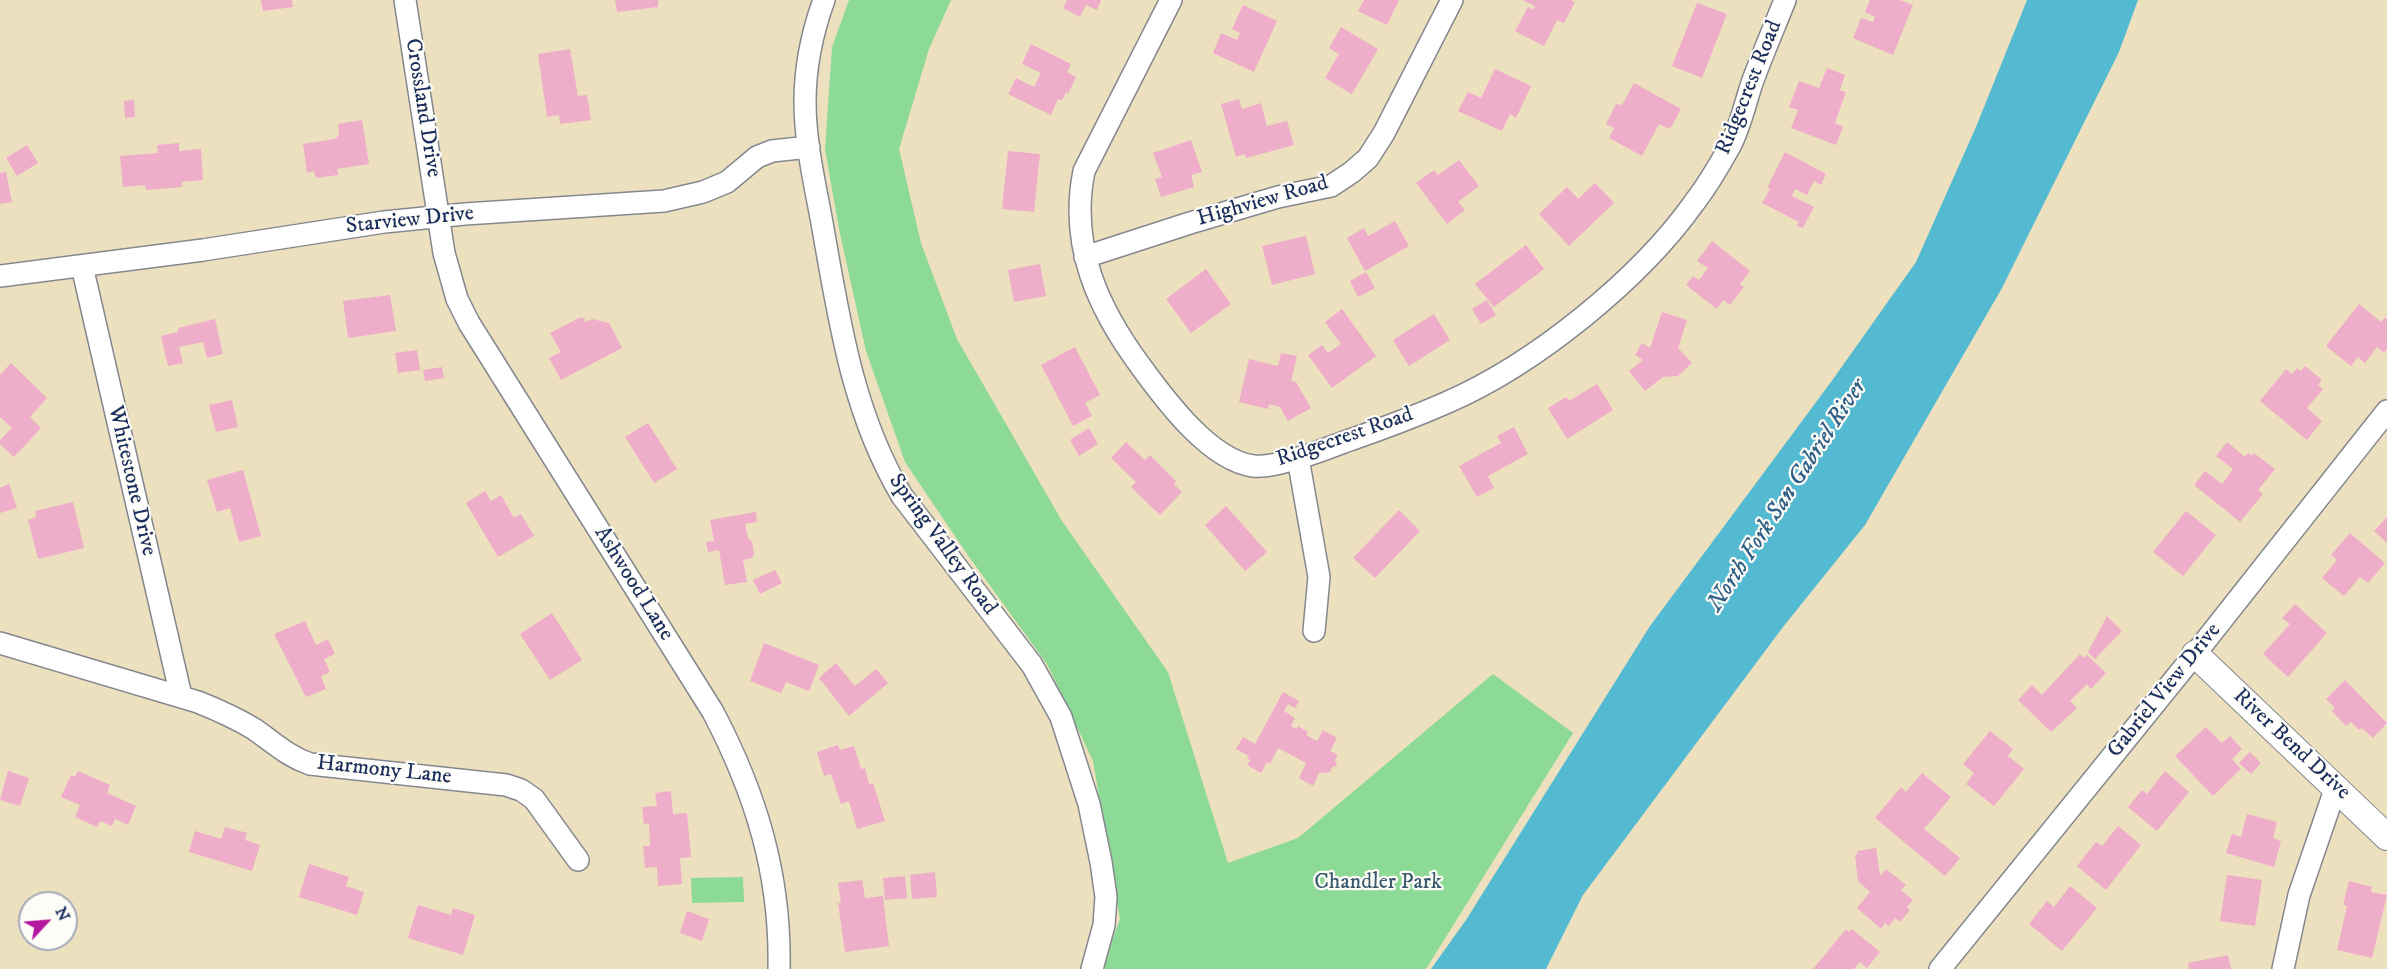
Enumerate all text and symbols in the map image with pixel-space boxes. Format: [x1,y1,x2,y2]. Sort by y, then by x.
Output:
street label: Ridgecrest Road [1711,17,1789,159]
street label: Crossland Drive [398,37,446,179]
street label: Highview Road [1194,171,1332,233]
street label: Starview Drive [345,201,475,241]
water label: North Fork San Gabriel River [1702,374,1874,618]
street label: Ridgecrest Road [1273,402,1417,474]
street label: Whitestone Drive [101,403,161,559]
street label: Spring Valley Road [882,469,1002,621]
street label: Ashwood Lane [587,522,679,646]
street label: Gabriel View Drive [2103,618,2227,764]
street label: River Bend Drive [2227,684,2355,806]
street label: Harmony Lane [315,751,453,791]
park label: Chandler Park [1314,870,1442,896]
north arrow [18,891,78,951]
text: N [51,904,74,924]

